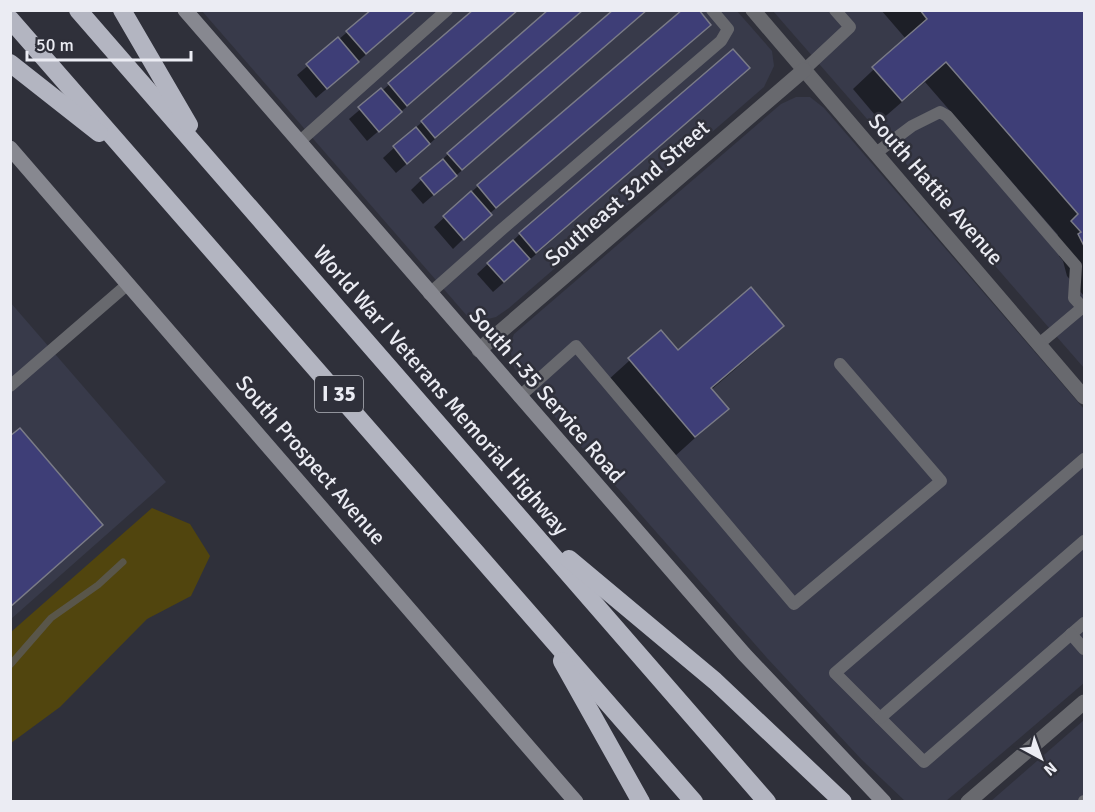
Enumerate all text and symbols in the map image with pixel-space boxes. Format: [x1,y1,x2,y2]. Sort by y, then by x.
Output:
scale bar [27,24,190,62]
text: 50 m [36,34,74,56]
street label: South Hattie Avenue [863,108,1009,270]
street label: Southeast 32nd Street [539,114,715,272]
street label: World War I Veterans Memorial Highway [308,239,575,541]
street label: South I-35 Service Road [463,302,631,488]
street label: South Prospect Avenue [230,370,392,550]
road number: I 35 [315,376,363,412]
north arrow [1011,728,1071,788]
text: N [1039,757,1061,780]

